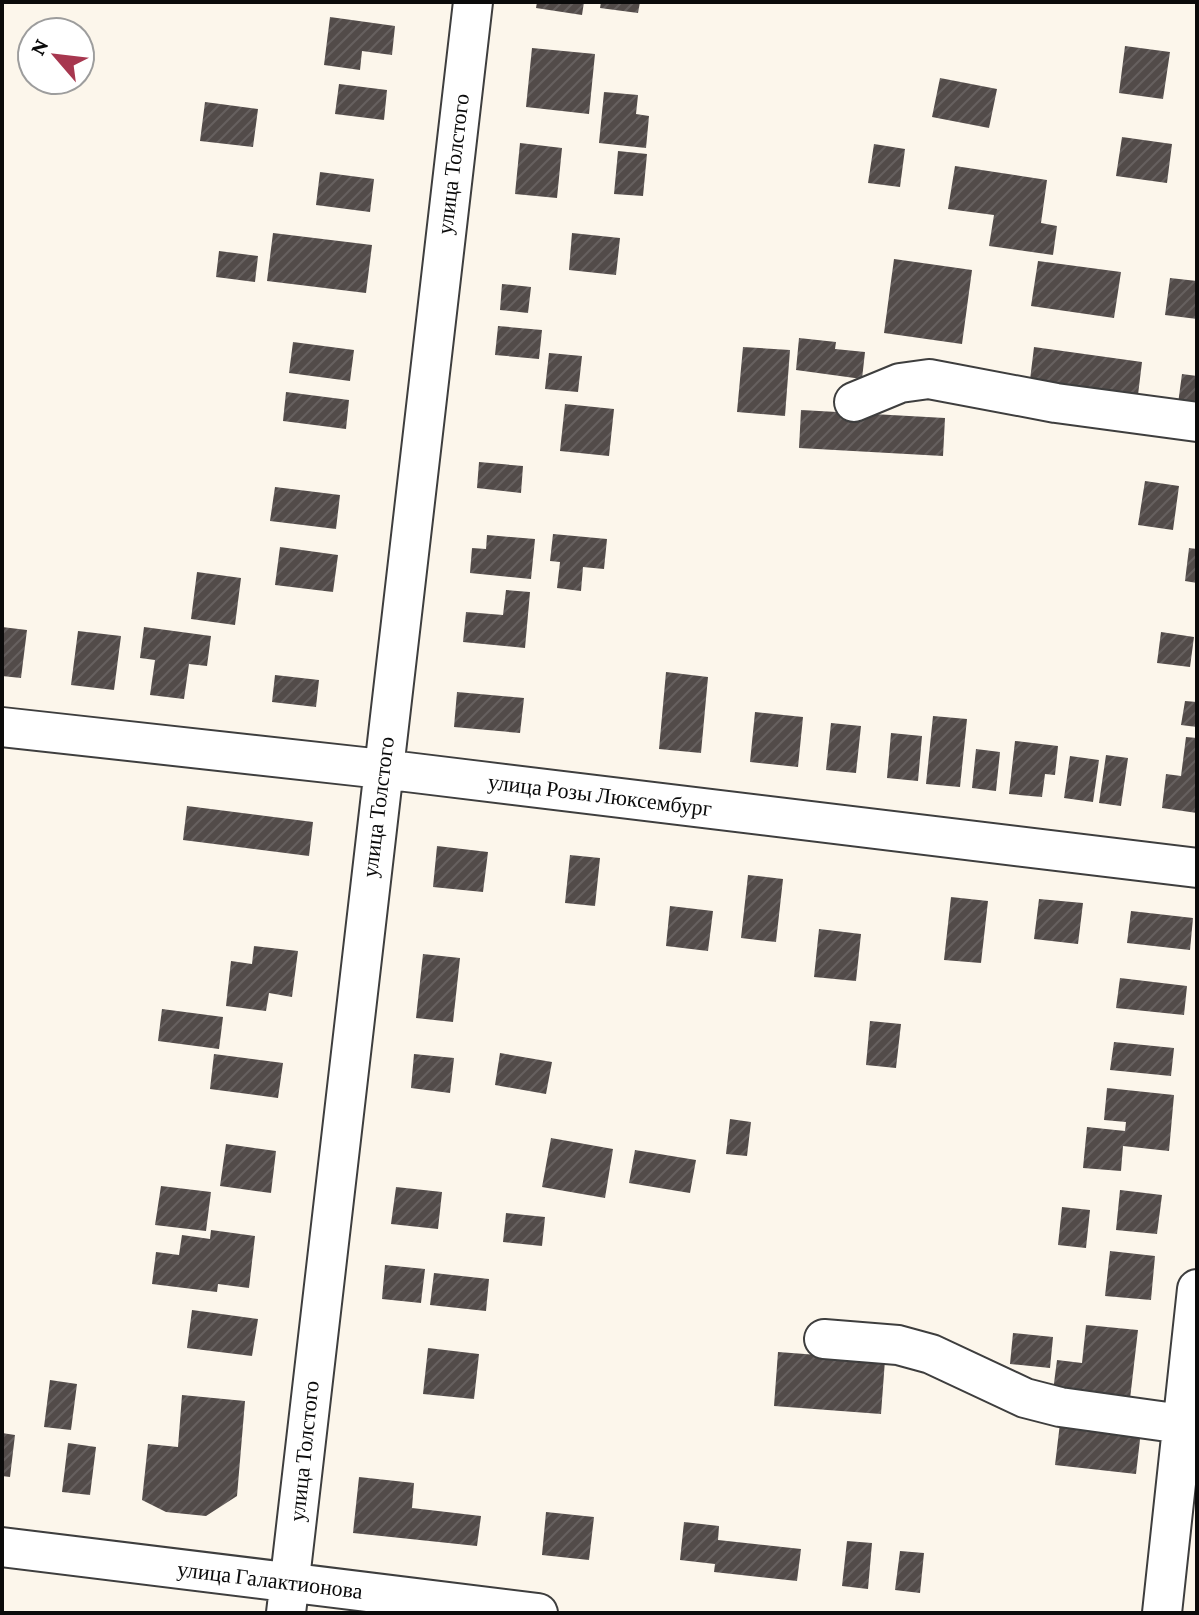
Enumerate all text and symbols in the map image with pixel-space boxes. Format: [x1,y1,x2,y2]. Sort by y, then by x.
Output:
north arrow [16,16,96,96]
text: N [24,34,53,59]
street label: улица Толстого [432,92,474,236]
street label: улица Толстого [357,735,399,879]
street label: улица Розы Люксембург [487,769,713,821]
street label: улица Толстого [284,1379,324,1523]
street label: улица Галактионова [176,1556,364,1604]

